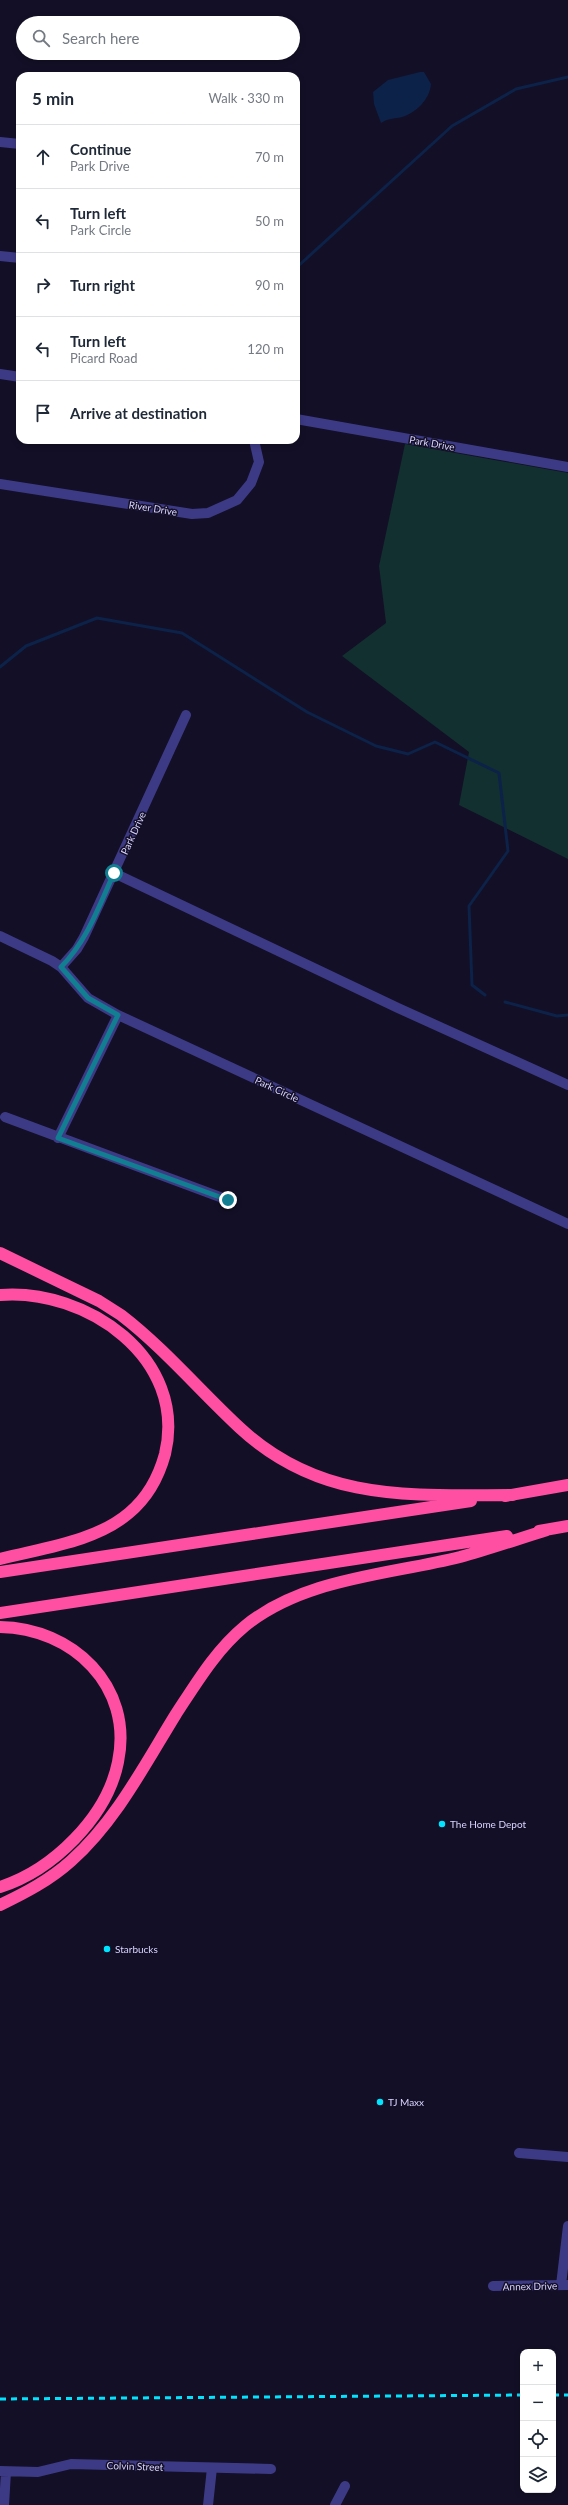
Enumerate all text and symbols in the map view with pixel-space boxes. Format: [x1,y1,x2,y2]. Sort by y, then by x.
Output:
search box [16,16,300,60]
icon: search [30,27,52,49]
text: Search here [62,29,139,47]
text: 5 min [32,88,74,109]
text: Walk · 330 m [208,90,284,106]
text: Continue [70,140,131,158]
icon: ahead [32,146,54,168]
text: 70 m [255,149,284,165]
text: Park Drive [70,158,130,174]
text: Turn left [70,204,126,222]
icon: left [32,210,54,232]
text: 50 m [255,213,284,229]
text: Park Circle [70,222,131,238]
icon: right [32,274,54,296]
text: Turn right [70,276,135,294]
text: 90 m [255,277,284,293]
text: Turn left [70,332,126,350]
icon: left [32,338,54,360]
text: 120 m [247,341,284,357]
text: Picard Road [70,350,137,366]
icon: arrive [32,402,54,424]
text: Arrive at destination [70,404,207,422]
street label: Park Drive [408,433,456,453]
street label: River Drive [128,498,178,518]
street label: Park Drive [118,810,148,856]
route start [105,864,123,882]
street label: Park Circle [253,1074,301,1104]
route end [219,1191,237,1209]
place label: The Home Depot [450,1818,526,1830]
marker: The Home Depot [437,1819,447,1829]
place label: Starbucks [115,1943,158,1955]
marker: Starbucks [102,1944,112,1954]
place label: TJ Maxx [388,2096,424,2108]
marker: TJ Maxx [375,2097,385,2107]
street label: Annex Drive [503,2280,557,2292]
map controls [520,2349,556,2493]
button: + [520,2349,556,2385]
button: − [520,2385,556,2421]
button: locate [520,2421,556,2457]
button: layers [520,2457,556,2493]
street label: Colvin Street [106,2459,164,2473]

